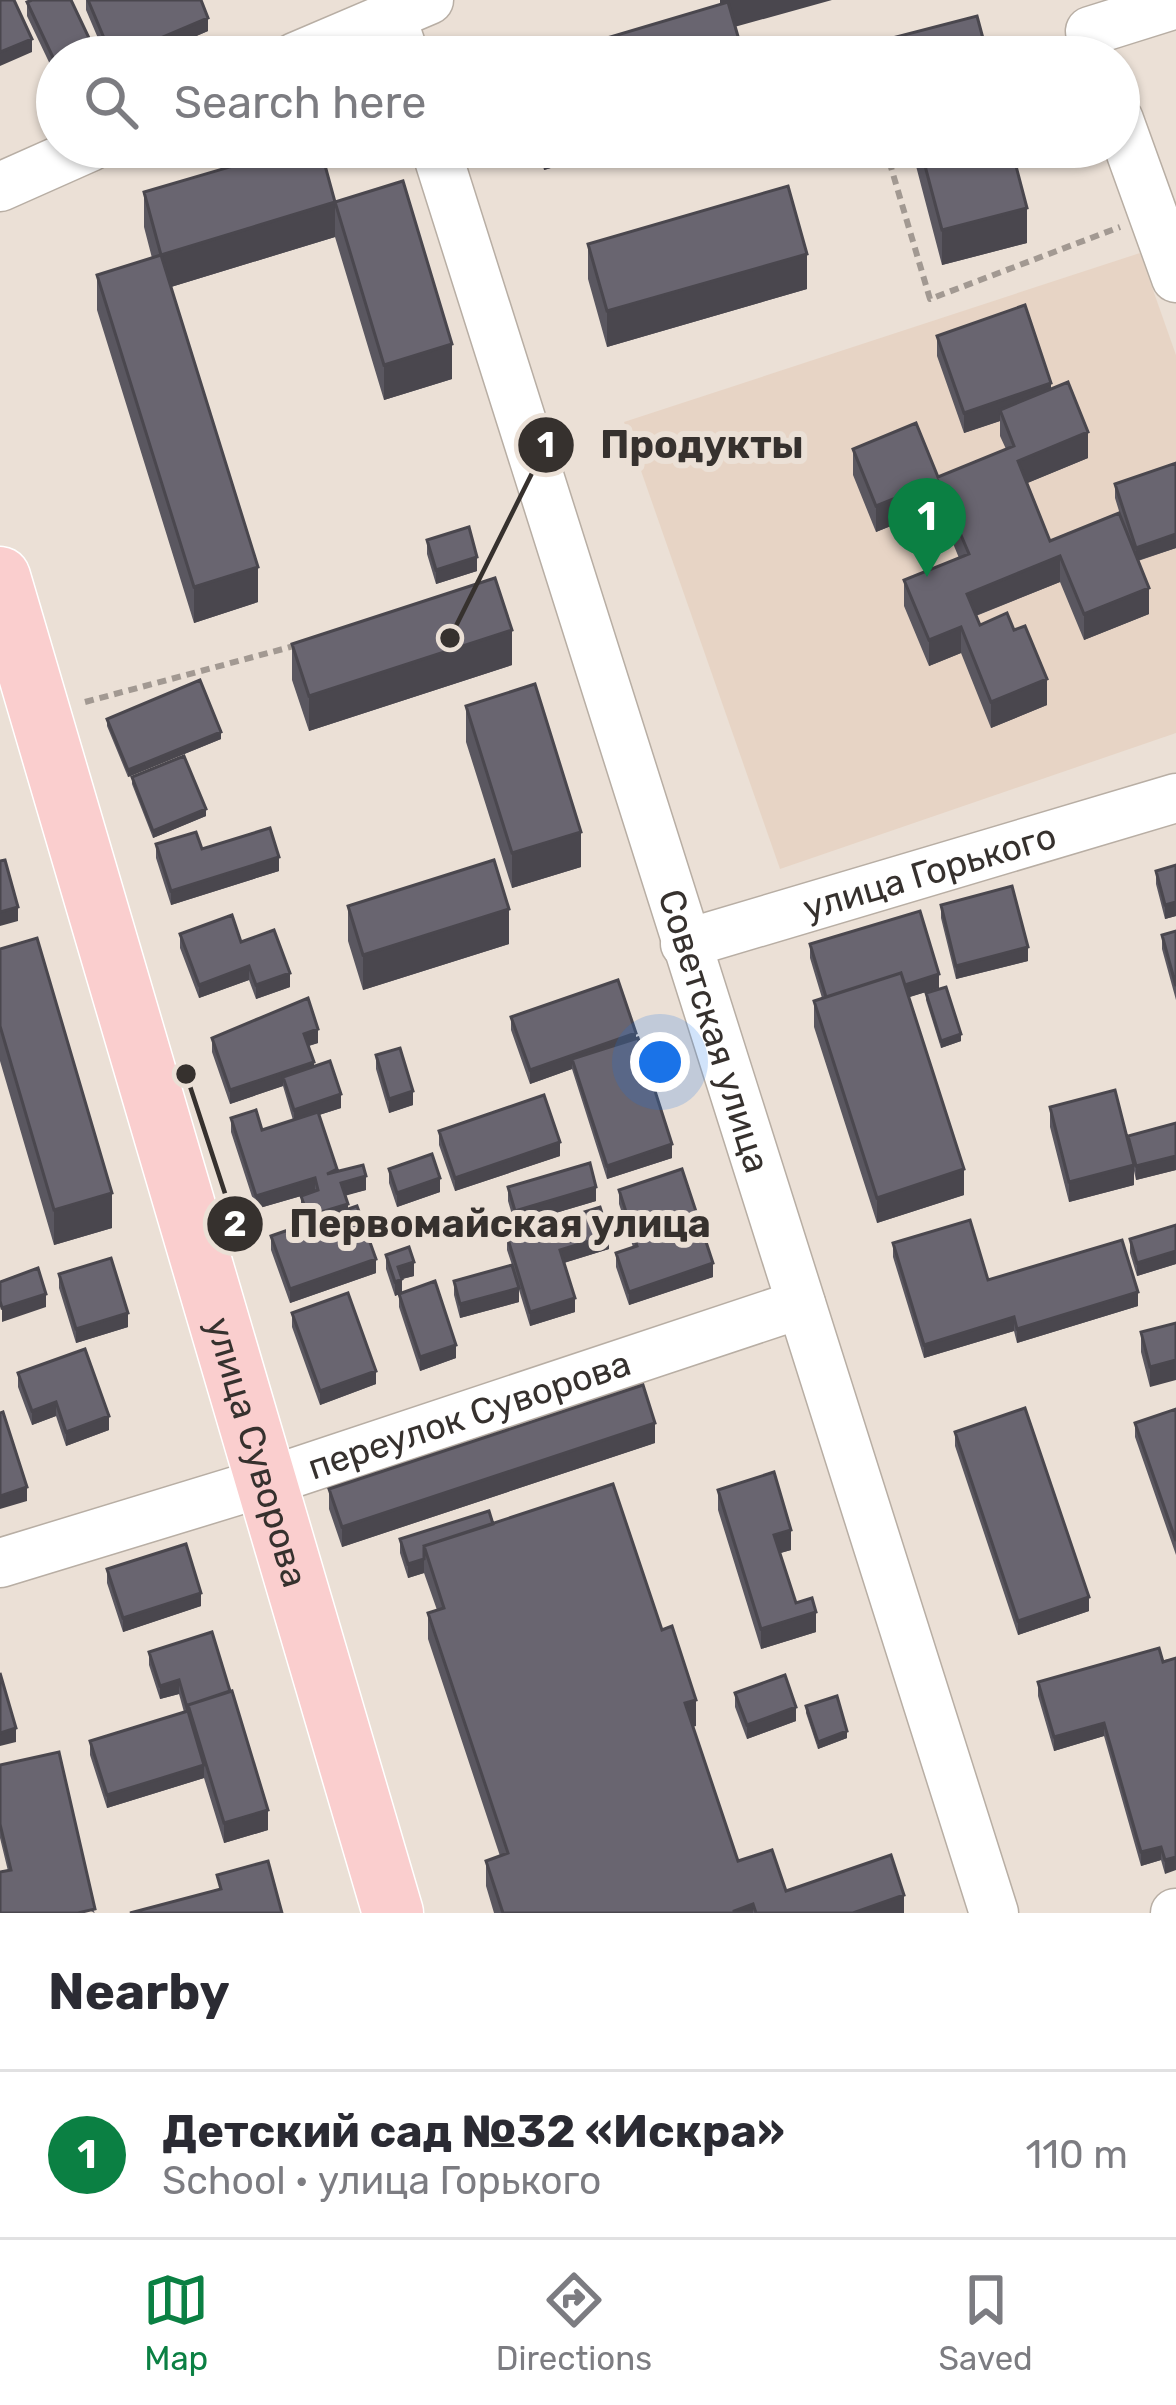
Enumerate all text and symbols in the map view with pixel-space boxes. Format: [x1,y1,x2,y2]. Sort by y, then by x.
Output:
search box [36,36,1140,168]
icon: search [78,69,144,135]
text: Search here [174,76,426,129]
callout: Продукты [516,407,828,482]
text: Продукты [600,422,804,468]
text: 1 [537,423,555,466]
pin: 1 [888,478,966,577]
street label: улица Горького [798,814,1061,930]
street label: Советская улица [649,884,779,1178]
your location [630,1032,690,1092]
callout: Первомайская улица [205,1186,734,1261]
text: Первомайская улица [289,1201,711,1247]
text: 2 [223,1202,247,1245]
street label: улица Суворова [197,1312,317,1592]
street label: переулок Суворова [302,1341,636,1489]
text: Nearby [48,1961,230,2022]
text: Детский сад №32 «Искра» [162,2105,785,2158]
text: 1 [77,2132,97,2178]
text: 110 m [1026,2132,1128,2178]
text: School · улица Горького [162,2158,601,2204]
tab: Map [143,2267,209,2378]
tab: Directions [496,2267,652,2378]
tab: Saved [939,2267,1033,2378]

